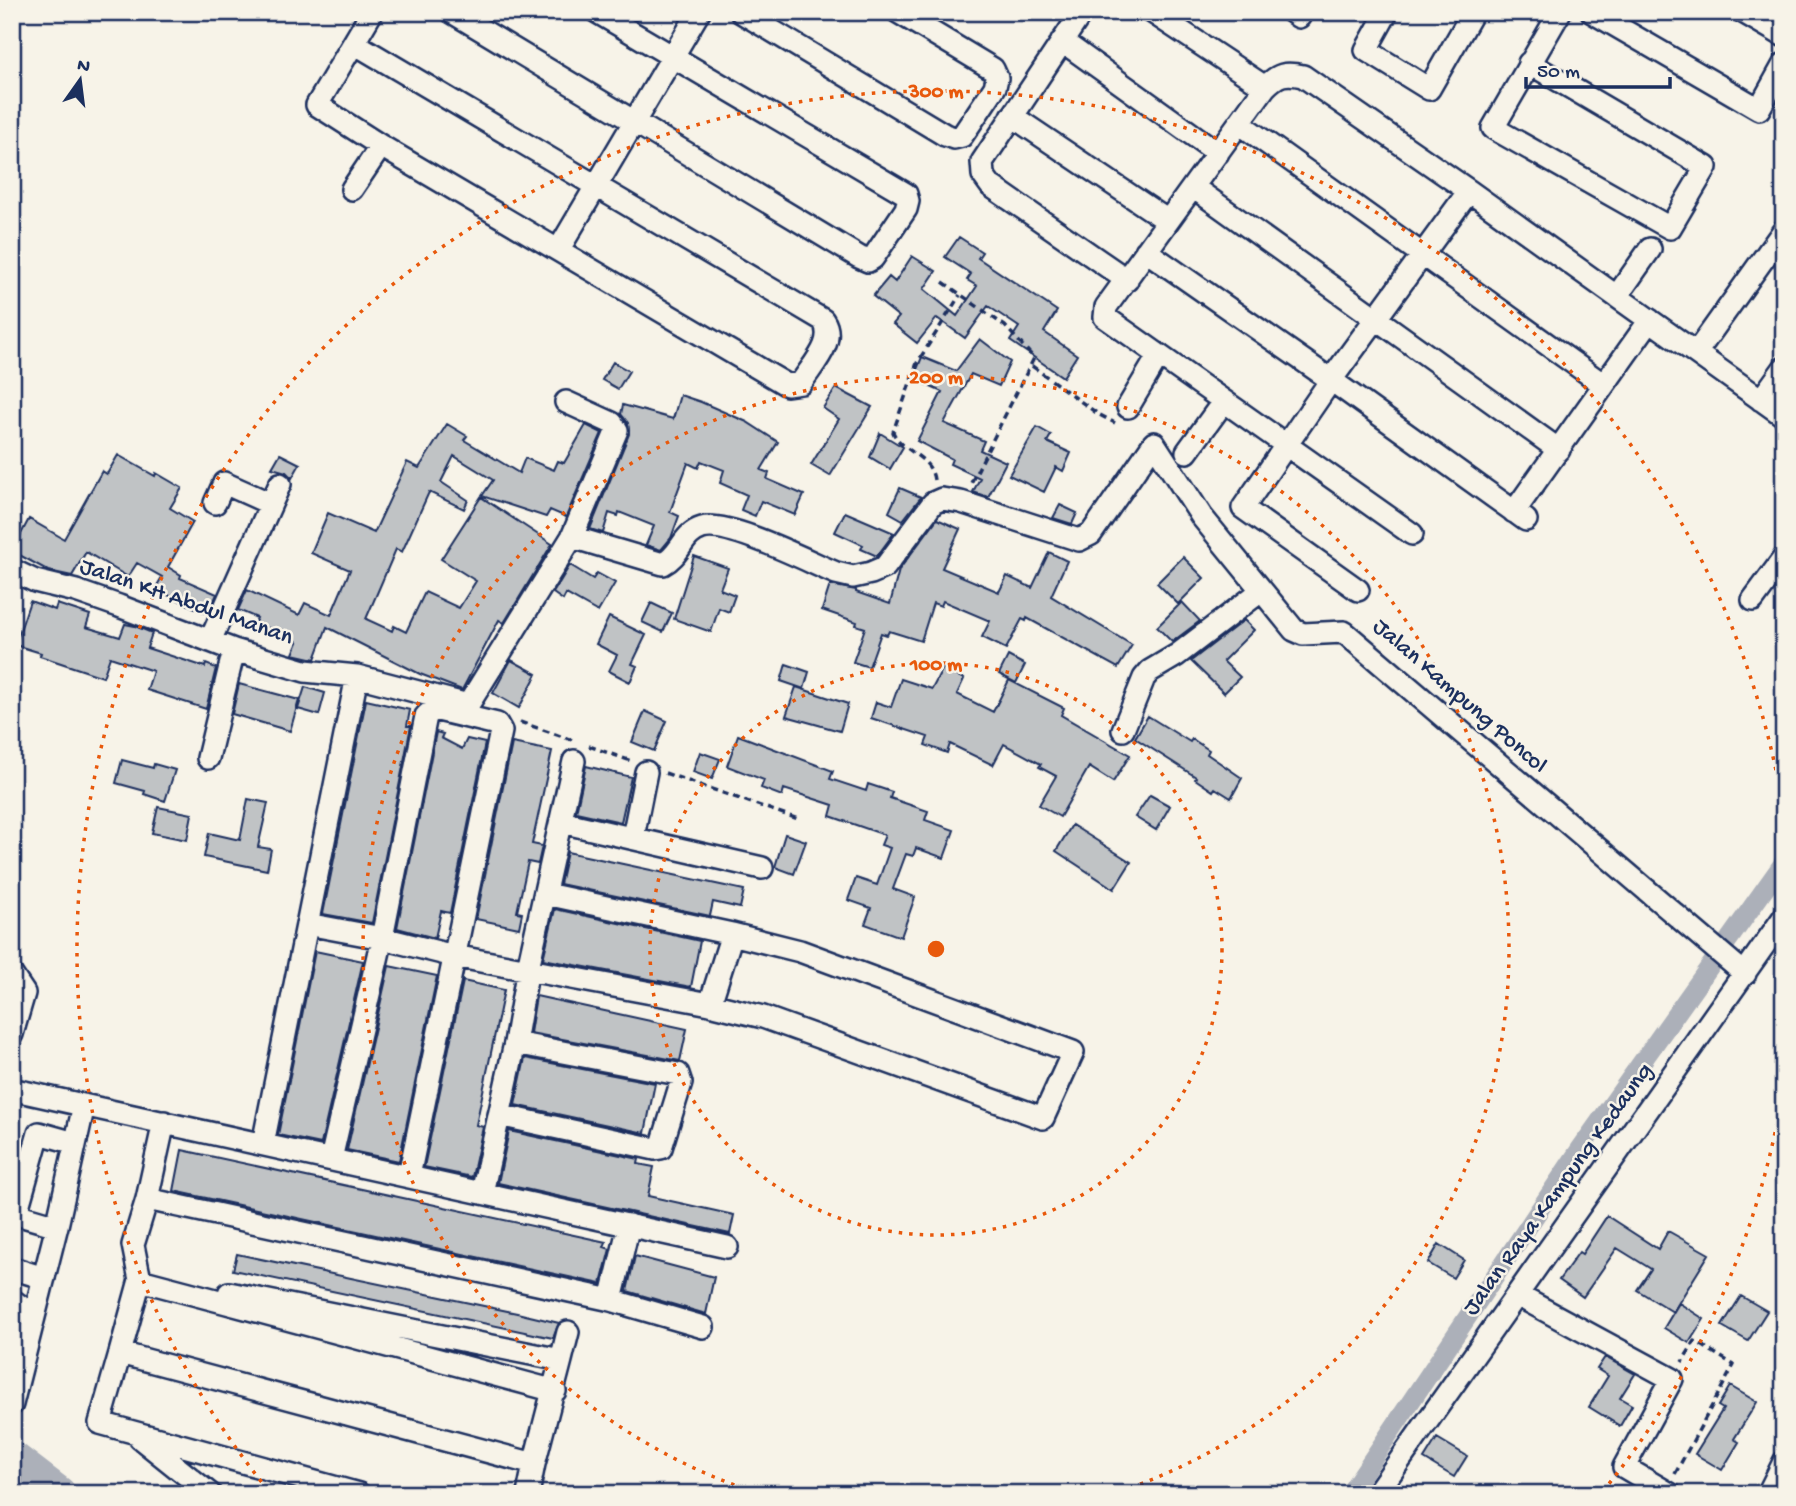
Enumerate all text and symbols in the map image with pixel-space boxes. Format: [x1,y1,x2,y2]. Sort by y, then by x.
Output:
north arrow [46,46,116,116]
scale bar [1526,46,1670,90]
text: N [74,54,92,80]
text: 50 m [1537,61,1580,86]
text: 300 m [908,81,963,106]
text: 200 m [909,367,963,392]
street label: Jalan KH Abdul Manan [76,553,297,653]
street label: Jalan Kampung Poncol [1366,613,1552,781]
text: 100 m [909,654,962,679]
centre of rings [924,937,948,961]
street label: Jalan Raya Kampung Kedaung [1458,1058,1660,1322]

